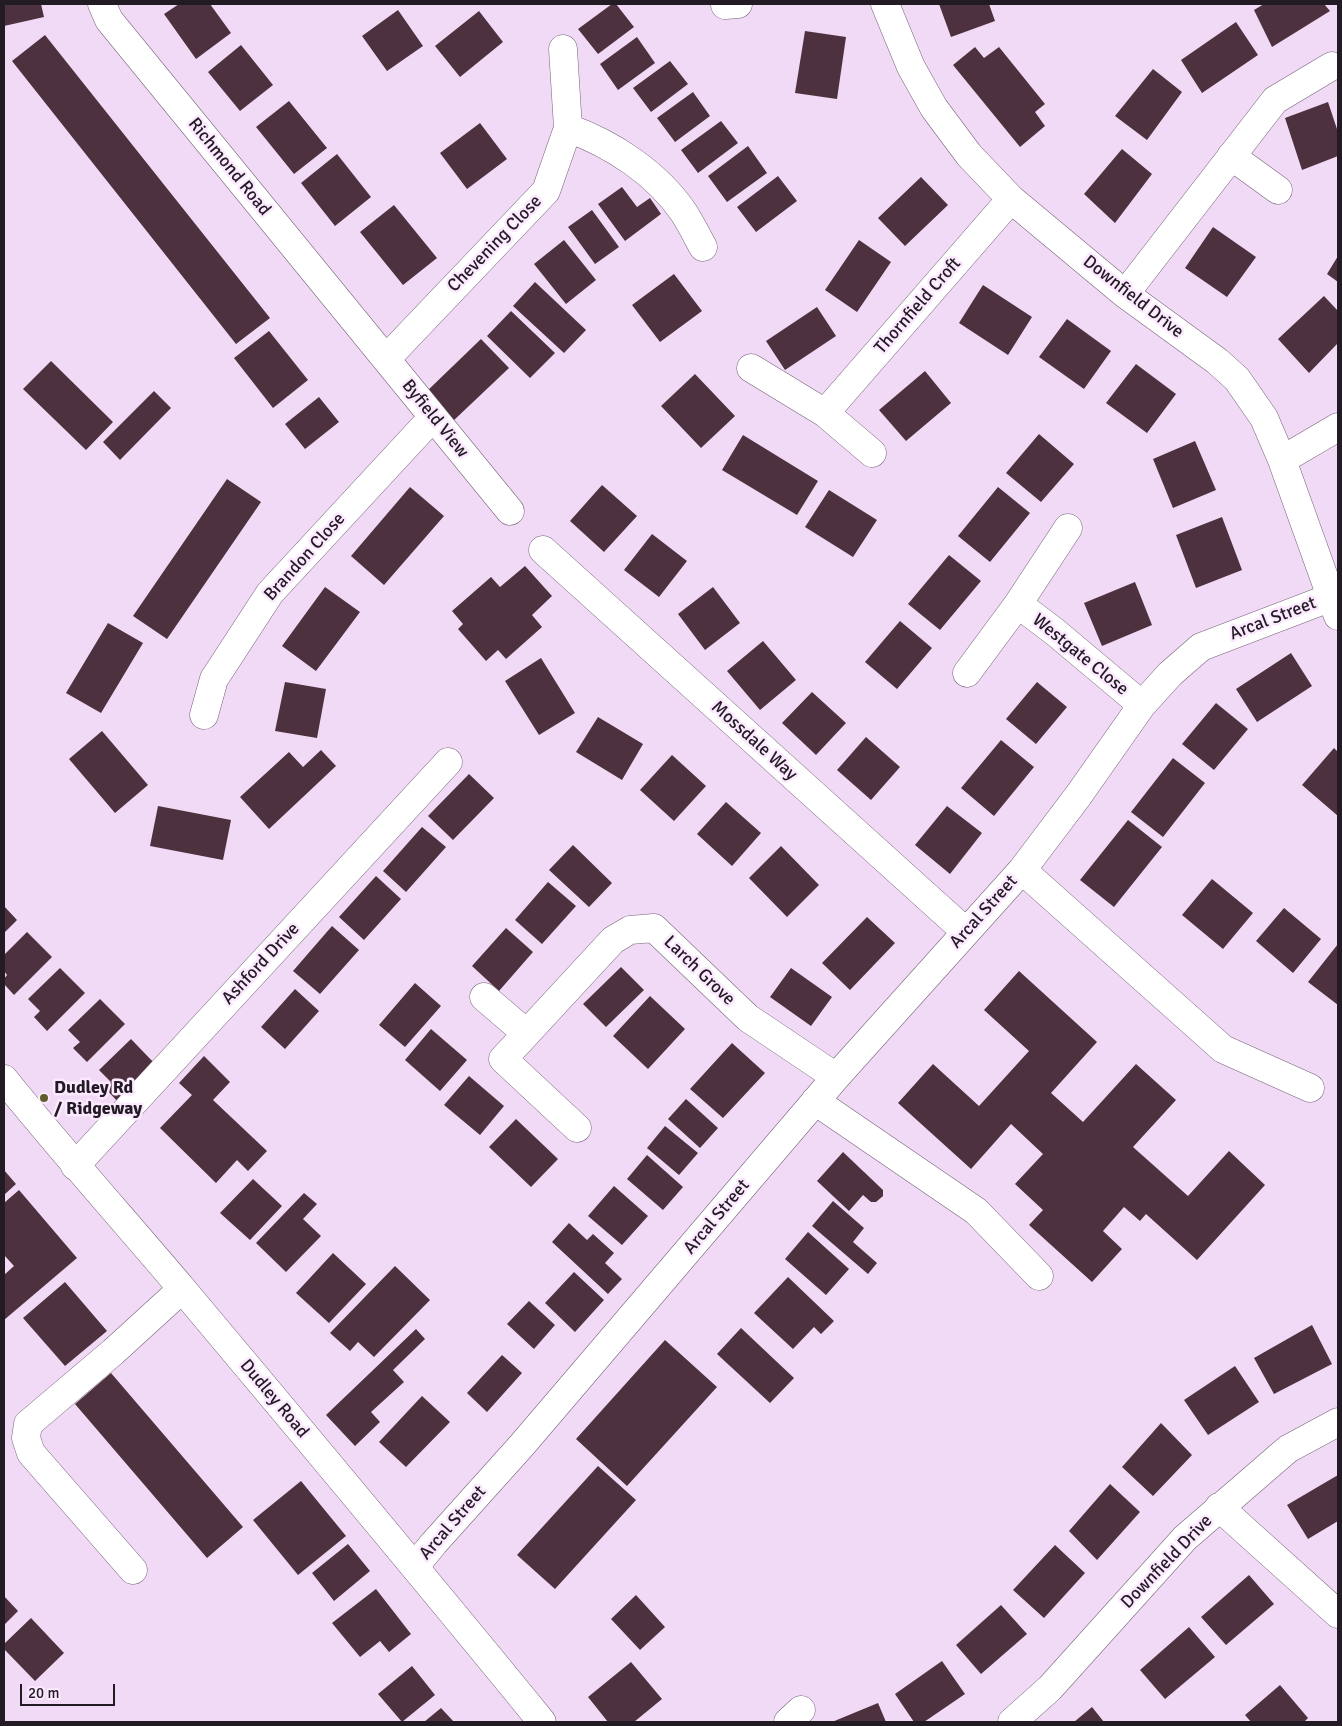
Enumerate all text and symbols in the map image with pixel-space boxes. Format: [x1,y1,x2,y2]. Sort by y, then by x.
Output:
street label: Richmond Road [183,114,275,220]
street label: Chevening Close [443,191,547,297]
street label: Downfield Drive [1078,251,1188,343]
street label: Thornfield Croft [870,253,966,359]
street label: Byfield View [397,375,473,463]
street label: Brandon Close [260,509,350,605]
street label: Arcal Street [1227,593,1319,645]
street label: Westgate Close [1028,610,1132,700]
street label: Mossdale Way [707,697,801,785]
street label: Arcal Street [946,871,1022,953]
street label: Ashford Drive [218,919,304,1009]
street label: Larch Grove [659,932,739,1010]
place label: Dudley Rd / Ridgeway [54,1077,142,1120]
marker: Dudley Rd / Ridgeway [38,1092,50,1104]
street label: Arcal Street [679,1175,755,1259]
street label: Dudley Road [235,1355,313,1443]
street label: Arcal Street [415,1482,491,1564]
street label: Downfield Drive [1117,1511,1217,1613]
scale bar [22,1674,118,1706]
text: 20 m [28,1684,59,1702]

